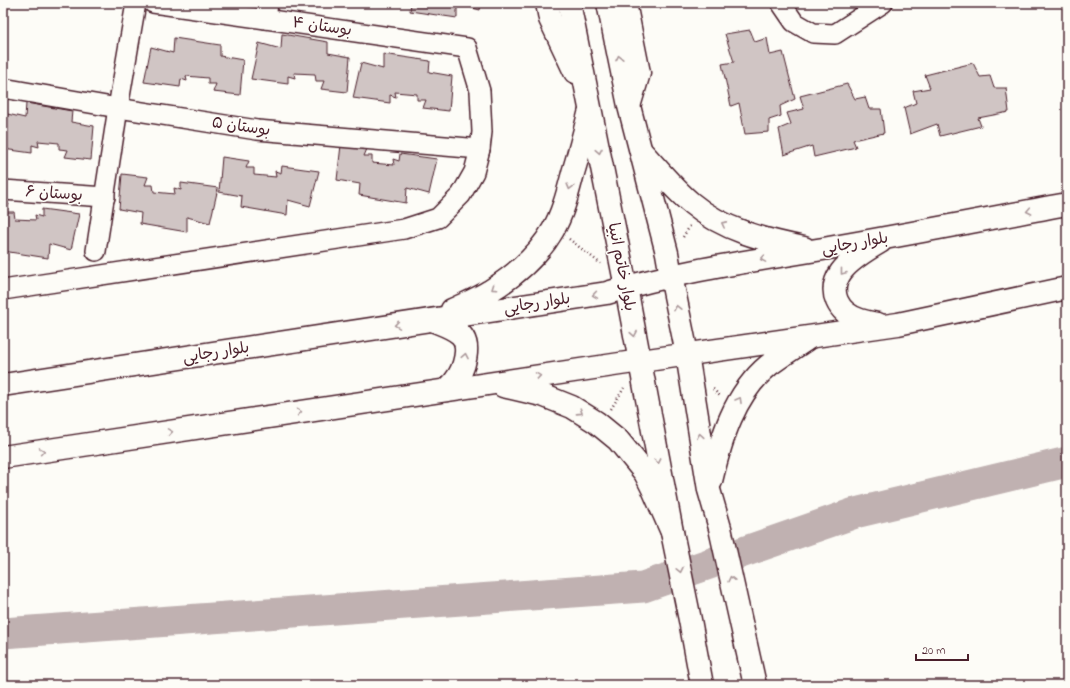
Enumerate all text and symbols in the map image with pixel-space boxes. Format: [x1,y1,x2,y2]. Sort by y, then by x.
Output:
street label: بوستان ۴ [291,11,353,43]
one-way arrow [616,55,624,61]
street label: بوستان ۵ [210,111,272,143]
one-way arrow [594,148,602,154]
street label: بوستان ۶ [25,180,83,208]
one-way arrow [566,184,574,190]
one-way arrow [1026,207,1032,215]
street label: بلوار خاتم انبیا [601,221,641,313]
one-way arrow [721,221,728,228]
street label: بلوار رجایی [820,226,890,262]
one-way arrow [760,255,766,263]
one-way arrow [840,267,847,274]
one-way arrow [491,283,498,291]
street label: بلوار رجایی [502,287,572,321]
one-way arrow [592,290,598,299]
one-way arrow [674,304,682,311]
one-way arrow [394,320,400,329]
one-way arrow [629,331,638,337]
street label: بلوار رجایی [181,336,251,370]
one-way arrow [460,353,468,360]
one-way arrow [535,372,541,381]
one-way arrow [735,397,742,404]
one-way arrow [576,407,583,415]
one-way arrow [296,408,302,417]
one-way arrow [167,428,173,437]
one-way arrow [696,432,705,439]
one-way arrow [38,447,45,456]
one-way arrow [654,458,662,465]
one-way arrow [675,567,684,573]
one-way arrow [728,575,736,582]
scale bar [916,636,968,662]
text: 20 m [922,642,945,660]

